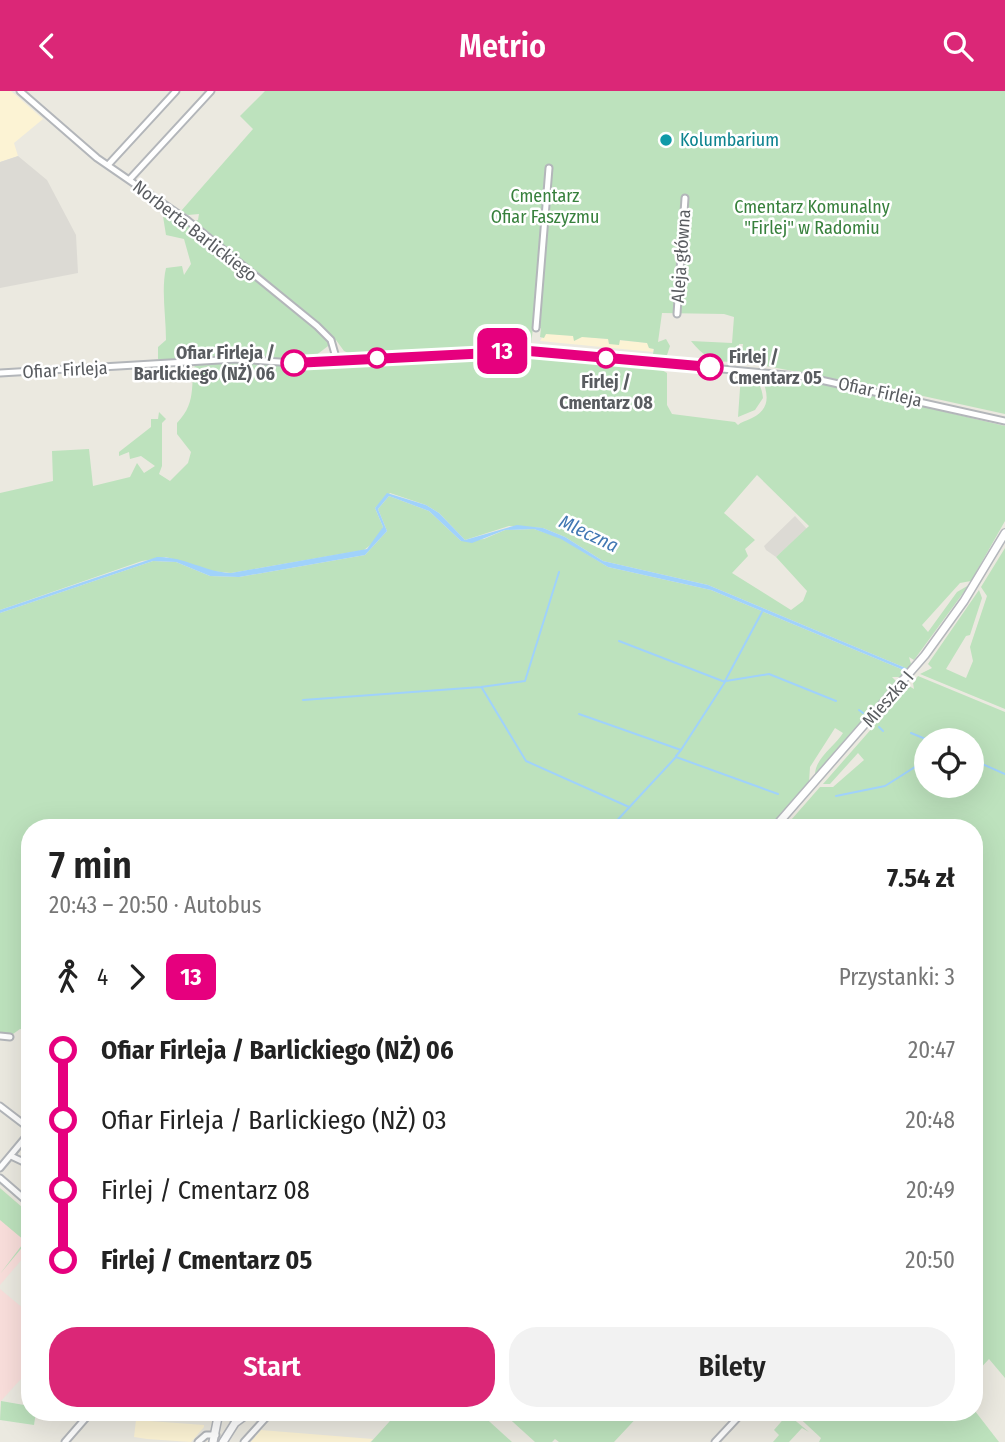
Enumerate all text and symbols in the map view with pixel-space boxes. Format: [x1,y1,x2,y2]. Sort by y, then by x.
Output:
icon: back [28,27,66,65]
text: Metrio [459,27,546,65]
icon: search [939,27,977,65]
place label: Kolumbarium [680,129,779,151]
marker: Kolumbarium [658,132,674,148]
street label: Norberta Barlickiego [128,176,262,286]
park label: Cmentarz Ofiar Faszyzmu [491,185,599,228]
park label: Cmentarz Komunalny "Firlej" w Radomiu [734,196,890,239]
street label: Aleja główna [667,208,695,304]
line badge: 13 [470,328,534,374]
text: 13 [491,337,513,365]
place label: Ofiar Firleja / Barlickiego (NŻ) 06 [134,342,275,385]
place label: Firlej / Cmentarz 05 [729,346,822,389]
unlabelled marker [367,348,387,368]
marker: Firlej / Cmentarz 08 [596,348,616,368]
marker: Ofiar Firleja / Barlickiego (NŻ) 06 [281,350,307,376]
marker: Firlej / Cmentarz 05 [697,354,723,380]
street label: Ofiar Firleja [22,357,108,383]
place label: Firlej / Cmentarz 08 [559,371,653,414]
street label: Ofiar Firleja [836,372,924,412]
water label: Mleczna [556,510,622,557]
street label: Mieszka I [858,667,918,731]
map controls [914,728,984,798]
button: locate [914,728,984,798]
text: 7 min [49,842,132,888]
text: 7.54 zł [887,863,955,894]
text: 20:43 – 20:50 · Autobus [49,891,262,919]
icon: walk [49,958,87,996]
icon: forward [118,958,156,996]
text: 4 [97,963,108,991]
text: 13 [180,963,202,991]
text: Przystanki: 3 [839,963,955,991]
text: Ofiar Firleja / Barlickiego (NŻ) 06 [101,1035,453,1066]
text: 20:47 [908,1036,955,1064]
text: Ofiar Firleja / Barlickiego (NŻ) 03 [101,1105,447,1136]
text: 20:48 [905,1106,955,1134]
text: Firlej / Cmentarz 08 [101,1175,310,1206]
text: 20:49 [906,1176,955,1204]
text: Firlej / Cmentarz 05 [101,1245,312,1276]
text: 20:50 [905,1246,955,1274]
button: Start [49,1327,495,1407]
button: Bilety [509,1327,955,1407]

